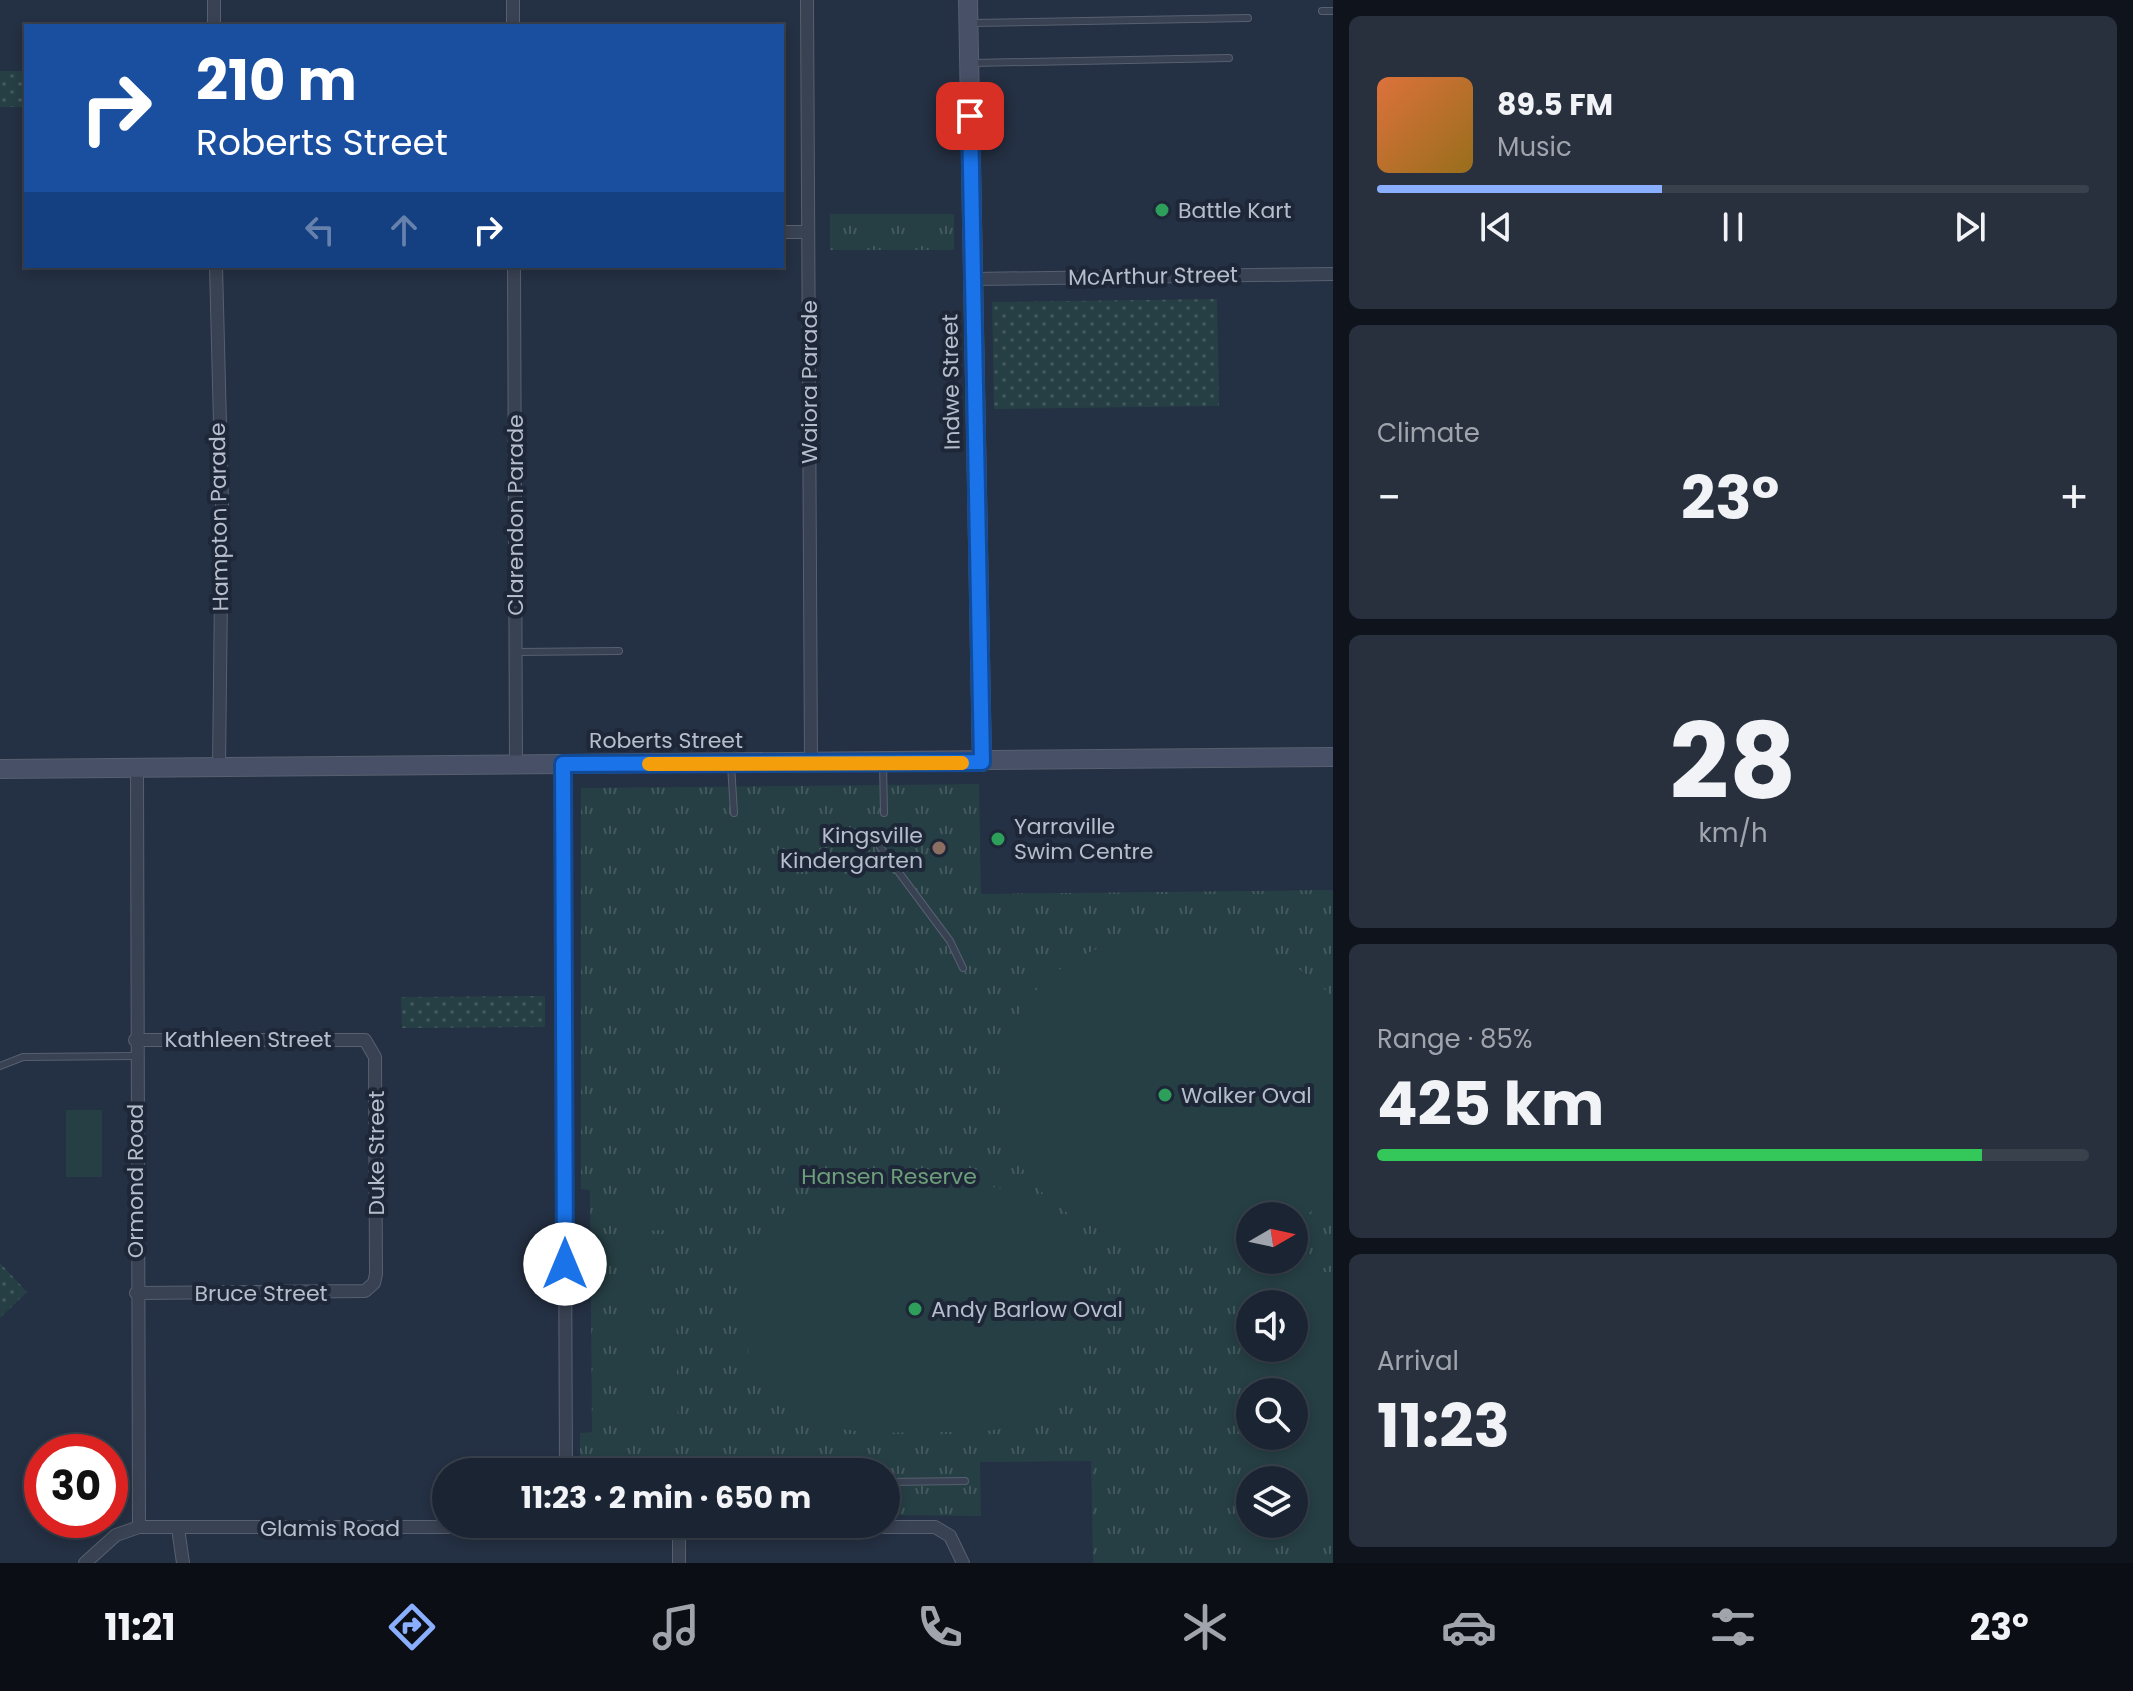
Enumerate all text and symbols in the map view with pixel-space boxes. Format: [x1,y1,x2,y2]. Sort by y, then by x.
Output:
text: 210 m [196,41,357,120]
icon: right [64,56,168,160]
pin [936,82,1004,150]
text: 89.5 FM [1497,83,1613,126]
icon: arrive [948,94,992,138]
text: Roberts Street [196,117,448,168]
text: Music [1497,129,1572,165]
place label: Battle Kart [1178,195,1292,226]
marker: Battle Kart [1153,201,1171,219]
icon: previous [1474,205,1518,249]
icon: pause [1711,205,1755,249]
icon: next [1948,205,1992,249]
icon: left [298,208,342,252]
icon: ahead [382,208,426,252]
icon: right [466,208,510,252]
street label: McArthur Street [1068,259,1238,293]
street label: Waiora Parade [794,300,825,464]
street label: Indwe Street [934,314,968,450]
street label: Clarendon Parade [500,414,531,616]
text: Climate [1377,415,1480,451]
street label: Hampton Parade [202,422,236,612]
text: 23° [1681,456,1779,540]
text: − [1377,467,1401,528]
text: + [2059,467,2089,528]
text: 28 [1670,689,1796,834]
street label: Roberts Street [589,725,743,756]
place label: Yarraville Swim Centre [1014,811,1153,867]
text: km/h [1698,815,1768,851]
place label: Kingsville Kindergarten [780,820,923,876]
marker: Yarraville Swim Centre [989,830,1007,848]
marker: Kingsville Kindergarten [930,839,948,857]
text: Range · 85% [1377,1021,1533,1057]
street label: Kathleen Street [164,1024,332,1055]
text: 425 km [1377,1062,1604,1146]
place label: Walker Oval [1181,1080,1312,1111]
marker: Walker Oval [1156,1086,1174,1104]
street label: Duke Street [361,1091,392,1215]
street label: Ormond Road [120,1104,151,1258]
park label: Hansen Reserve [801,1161,977,1192]
north arrow [1236,1202,1308,1274]
map controls [1236,1202,1308,1538]
position arrow [523,1222,607,1306]
street label: Bruce Street [194,1278,328,1309]
button: sound [1236,1290,1308,1362]
place label: Andy Barlow Oval [931,1294,1123,1325]
marker: Andy Barlow Oval [906,1300,924,1318]
text: Arrival [1377,1343,1459,1379]
button: search [1236,1378,1308,1450]
text: 11:23 [1377,1384,1510,1468]
speed limit sign: 30 [24,1434,128,1538]
button: layers [1236,1466,1308,1538]
text: 11:23 · 2 min · 650 m [521,1476,811,1519]
street label: Glamis Road [260,1513,400,1544]
icon: directions [384,1599,440,1655]
icon: music [648,1599,704,1655]
icon: phone [912,1599,968,1655]
icon: climate [1177,1599,1233,1655]
icon: car [1441,1599,1497,1655]
icon: filters [1705,1599,1761,1655]
text: 11:21 [104,1602,176,1653]
text: 23° [1970,1602,2029,1653]

